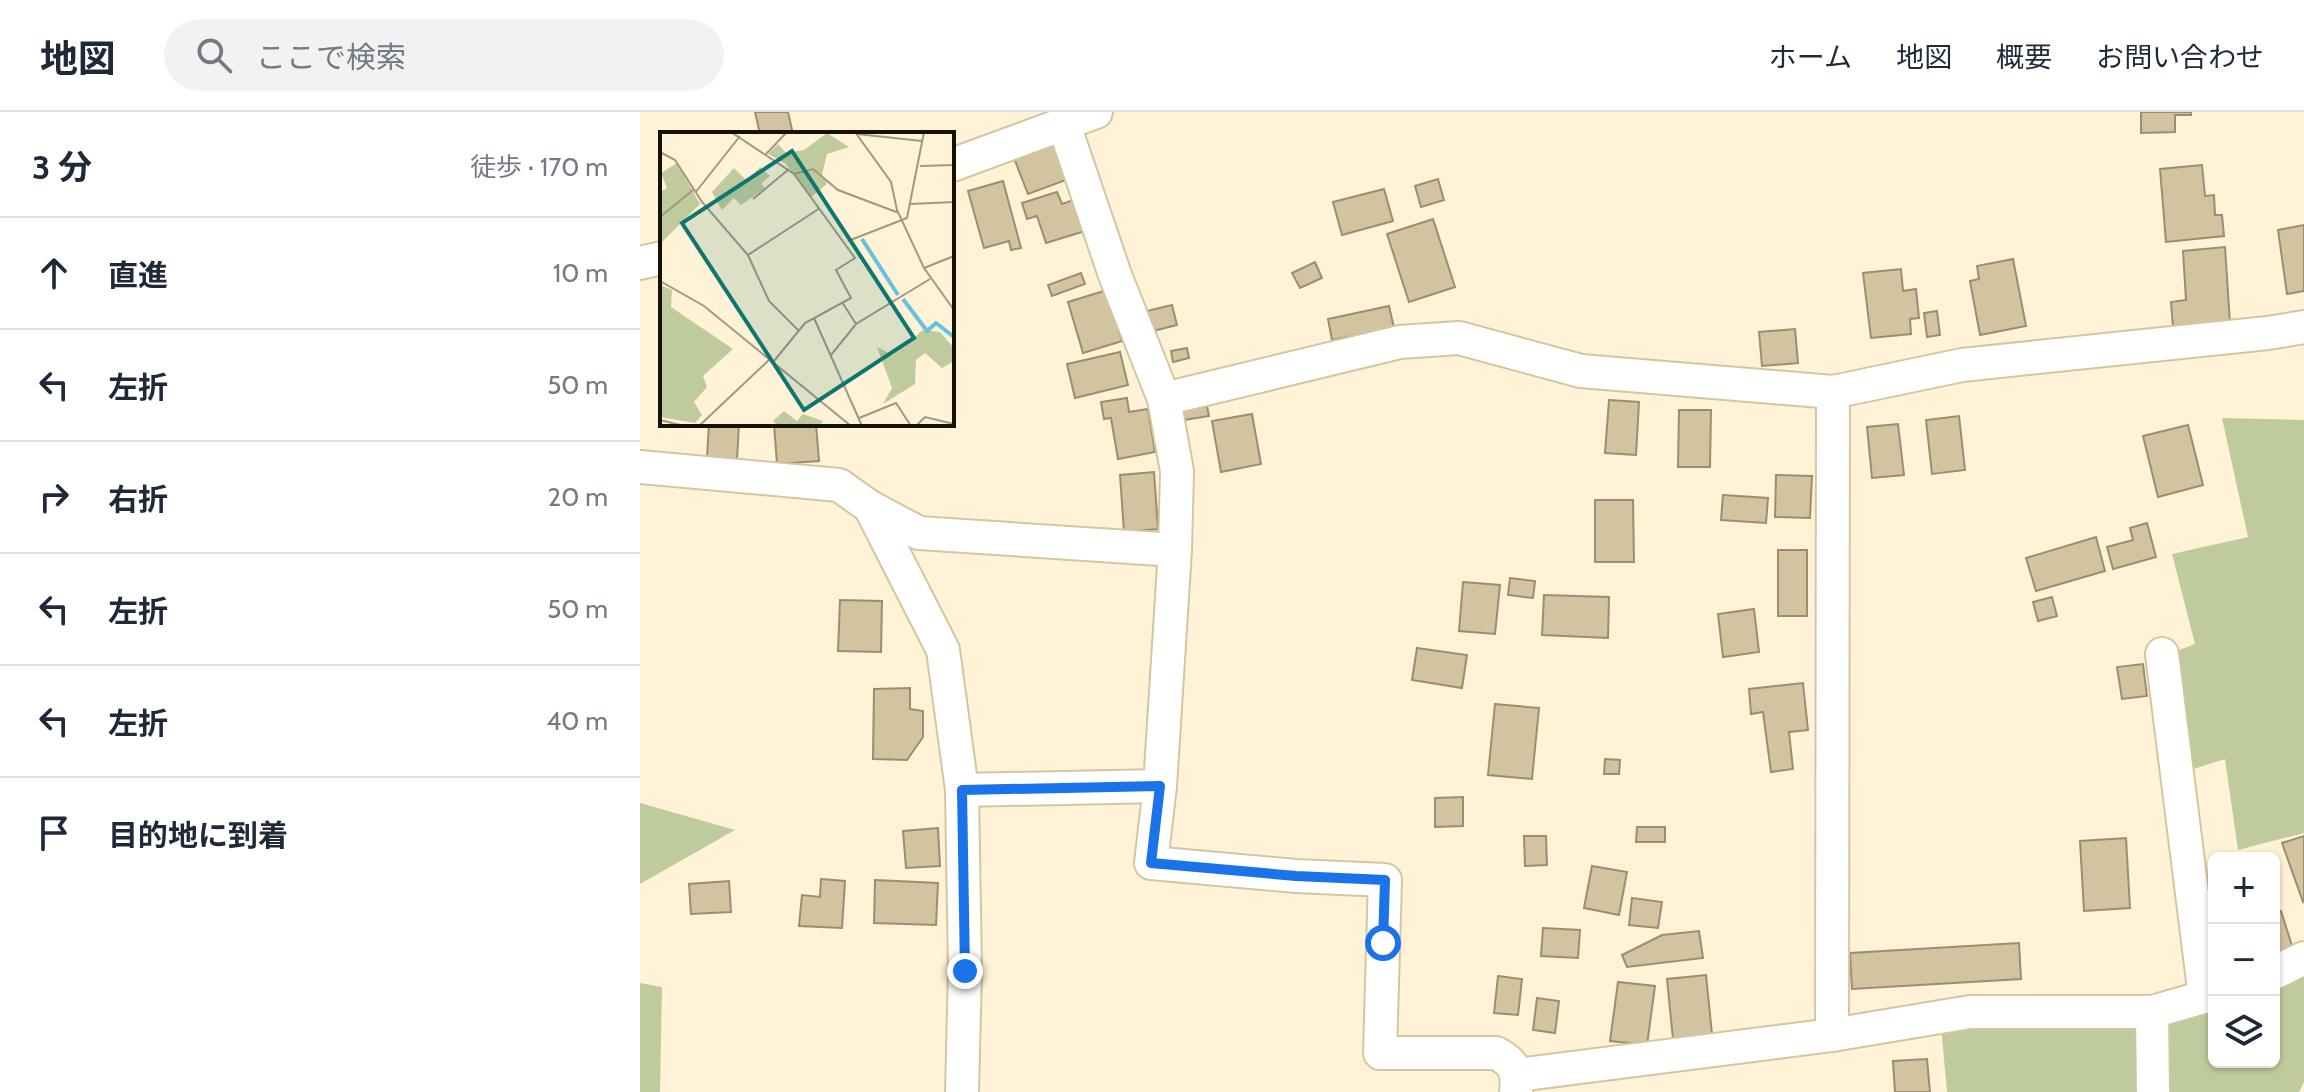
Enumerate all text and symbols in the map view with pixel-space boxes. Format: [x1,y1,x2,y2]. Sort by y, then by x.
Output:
search box [164,19,724,91]
icon: search [192,33,236,77]
text: 地図 [40,35,116,82]
text: ここで検索 [256,39,406,76]
text: ホーム [1769,40,1852,74]
text: 地図 [1896,40,1952,74]
text: 概要 [1996,40,2052,74]
text: お問い合わせ [2096,40,2264,74]
inset map [660,132,954,426]
text: 3 分 [32,146,92,188]
text: 徒歩 · 170 m [470,151,608,183]
icon: ahead [32,251,76,295]
text: 直進 [108,257,168,294]
text: 10 m [553,257,608,289]
icon: left [32,363,76,407]
text: 左折 [108,369,168,406]
text: 50 m [547,369,608,401]
icon: right [32,475,76,519]
text: 右折 [108,481,168,518]
text: 20 m [548,481,608,513]
icon: left [32,587,76,631]
text: 左折 [108,593,168,630]
text: 50 m [547,593,608,625]
icon: left [32,699,76,743]
text: 左折 [108,705,168,742]
text: 40 m [546,705,608,737]
icon: arrive [32,811,76,855]
text: 目的地に到着 [108,817,288,854]
map controls [2208,852,2280,1068]
button: + [2208,852,2280,924]
button: − [2208,924,2280,996]
route start [1365,925,1401,961]
route end [947,953,983,989]
button: layers [2208,996,2280,1068]

